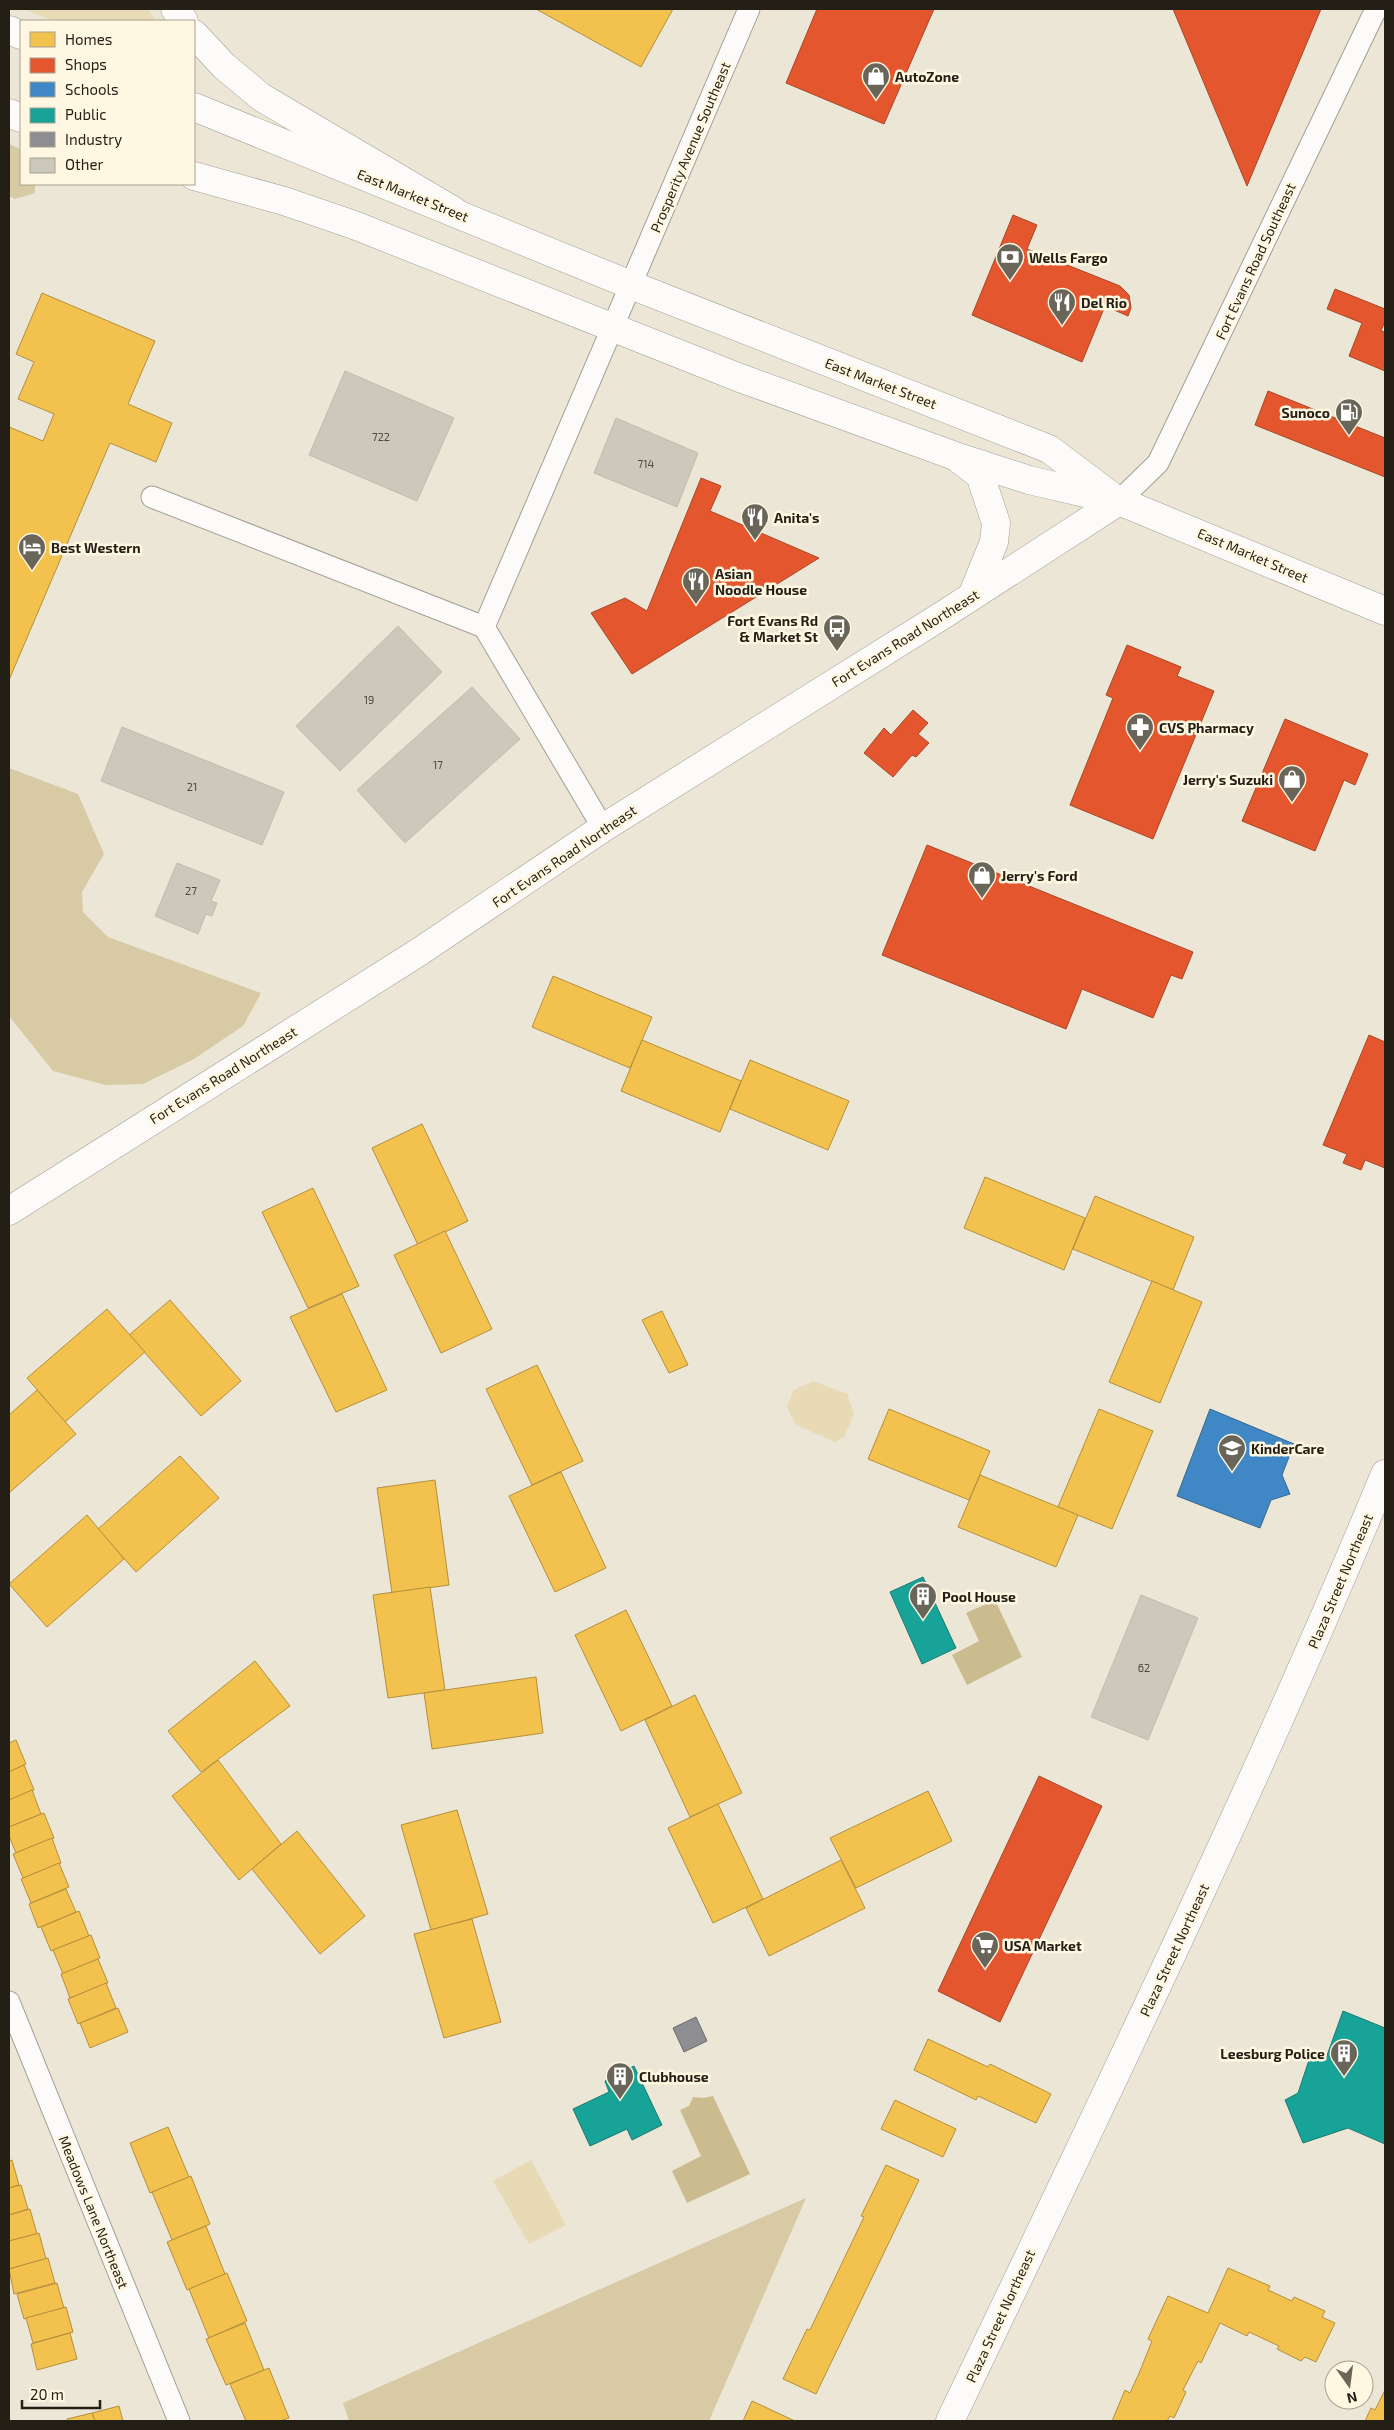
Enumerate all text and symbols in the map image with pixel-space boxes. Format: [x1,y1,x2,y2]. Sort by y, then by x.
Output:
legend [20,20,195,185]
text: Homes [65,30,112,48]
text: Shops [65,55,107,73]
street label: Prosperity Avenue Southeast [646,59,734,235]
shop icon: AutoZone [861,61,891,100]
place label: AutoZone [895,68,959,85]
text: Schools [65,80,119,98]
text: Public [65,105,106,123]
text: Industry [65,130,122,148]
text: Other [65,155,104,173]
street label: East Market Street [355,165,471,225]
street label: Fort Evans Road Southeast [1211,180,1299,342]
bank icon: Wells Fargo [995,242,1025,281]
place label: Wells Fargo [1029,249,1108,266]
restaurant icon: Del Rio [1047,287,1077,326]
place label: Del Rio [1081,294,1127,311]
street label: East Market Street [823,354,939,412]
fuel station icon: Sunoco [1334,397,1364,436]
place label: Sunoco [1282,404,1330,421]
house number: 722 [372,430,390,443]
house number: 714 [638,457,655,470]
restaurant icon: Anita's [740,502,770,541]
place label: Anita's [774,509,819,526]
street label: East Market Street [1195,524,1311,586]
hotel icon: Best Western [17,532,47,571]
place label: Best Western [51,539,141,556]
place label: Asian Noodle House [715,565,807,598]
restaurant icon: Asian Noodle House [681,566,711,605]
street label: Fort Evans Road Northeast [828,586,982,690]
place label: Fort Evans Rd & Market St [727,612,818,645]
bus stop icon: Fort Evans Rd & Market St [822,613,852,652]
house number: 19 [364,693,374,706]
pharmacy icon: CVS Pharmacy [1125,712,1155,751]
place label: CVS Pharmacy [1159,719,1254,736]
house number: 17 [433,758,443,771]
shop icon: Jerry's Suzuki [1277,764,1307,803]
place label: Jerry's Suzuki [1183,771,1273,788]
house number: 21 [187,780,197,793]
street label: Fort Evans Road Northeast [489,801,639,911]
shop icon: Jerry's Ford [967,860,997,899]
place label: Jerry's Ford [1001,867,1078,884]
house number: 27 [185,884,197,897]
street label: Fort Evans Road Northeast [146,1023,300,1127]
school or university icon: KinderCare [1217,1433,1247,1472]
place label: KinderCare [1251,1440,1324,1457]
street label: Plaza Street Northeast [1304,1511,1376,1651]
building icon: Pool House [908,1581,938,1620]
place label: Pool House [942,1588,1016,1605]
house number: 62 [1138,1661,1150,1674]
street label: Plaza Street Northeast [1136,1881,1212,2019]
supermarket icon: USA Market [970,1930,1000,1969]
place label: USA Market [1004,1937,1082,1954]
building icon: Leesburg Police [1329,2038,1359,2077]
place label: Leesburg Police [1220,2045,1325,2062]
building icon: Clubhouse [605,2061,635,2100]
place label: Clubhouse [639,2068,709,2085]
street label: Meadows Lane Northeast [56,2133,132,2291]
street label: Plaza Street Northeast [962,2247,1038,2385]
north arrow [1324,2360,1374,2410]
scale bar [22,2378,100,2410]
text: 20 m [30,2385,64,2403]
text: N [1345,2389,1359,2408]

